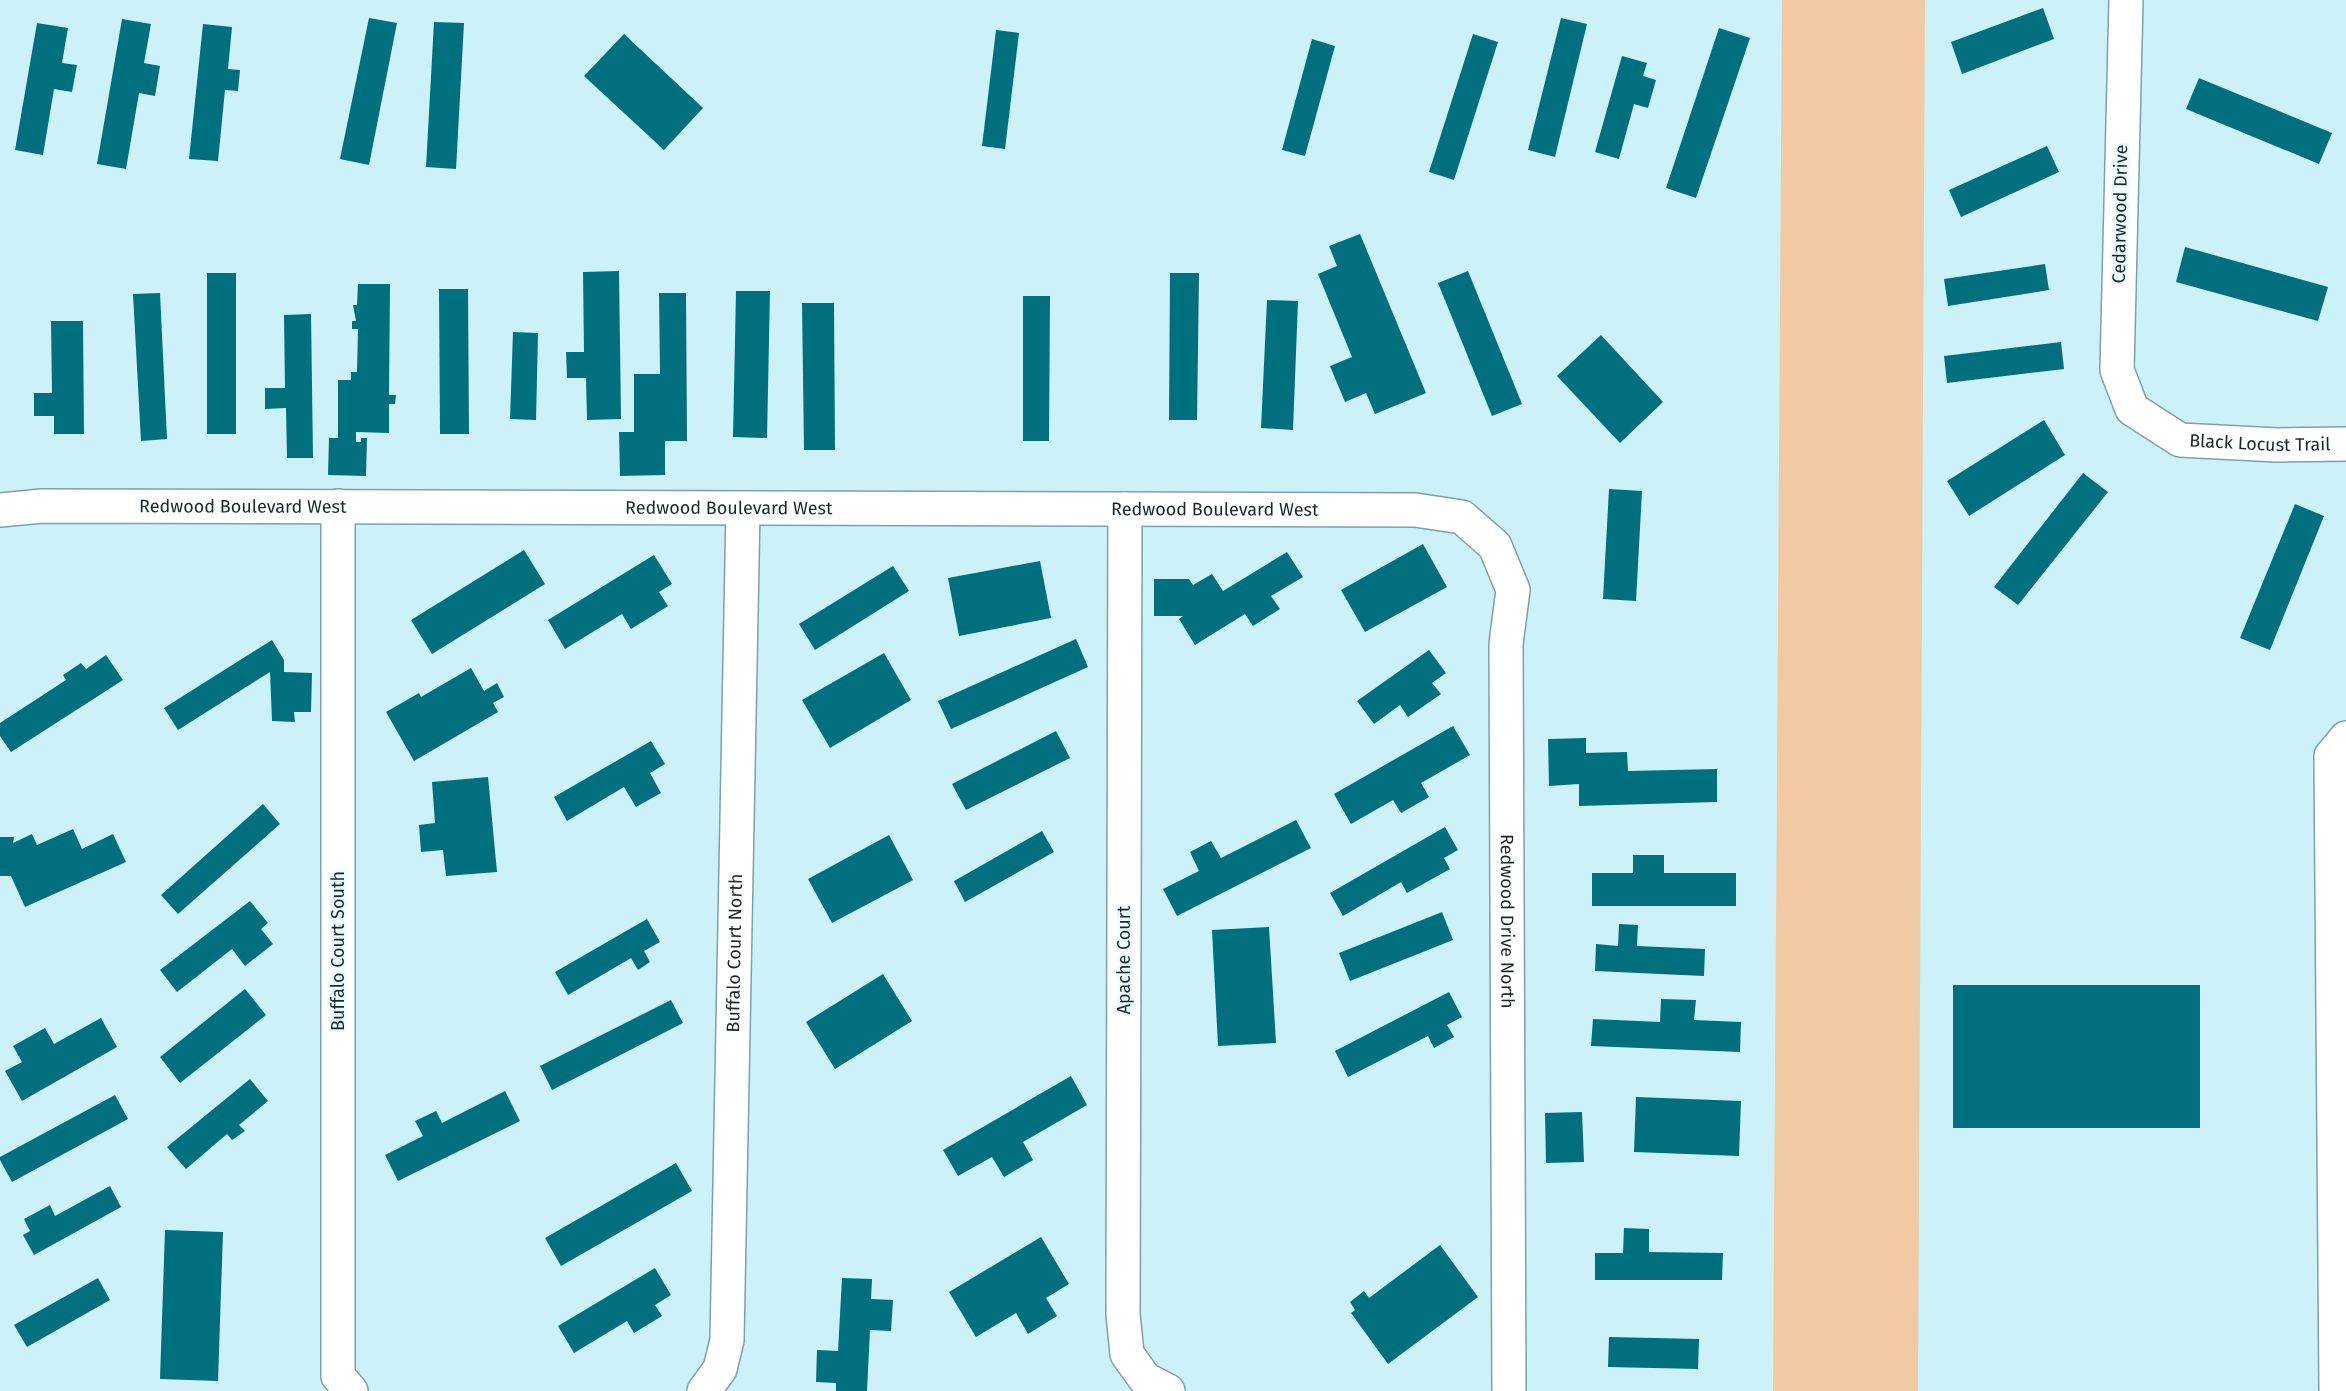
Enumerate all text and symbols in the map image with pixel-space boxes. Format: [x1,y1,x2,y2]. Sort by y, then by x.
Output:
street label: Cedarwood Drive [2108,144,2132,284]
street label: Black Locust Trail [2189,429,2331,456]
street label: Redwood Boulevard West [139,495,347,518]
street label: Redwood Boulevard West [625,497,833,519]
street label: Redwood Boulevard West [1111,498,1319,521]
street label: Redwood Drive North [1496,834,1518,1009]
street label: Buffalo Court South [327,871,349,1031]
street label: Buffalo Court North [722,873,747,1033]
street label: Apache Court [1113,905,1135,1014]

